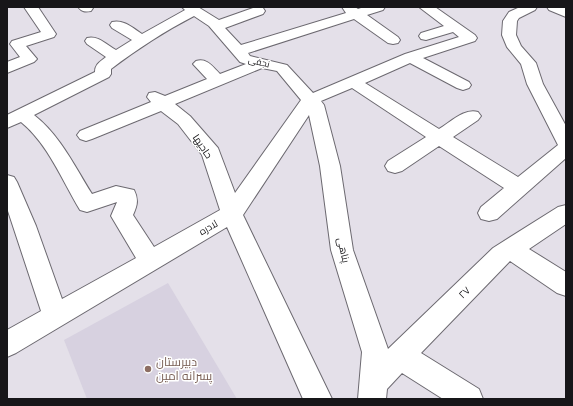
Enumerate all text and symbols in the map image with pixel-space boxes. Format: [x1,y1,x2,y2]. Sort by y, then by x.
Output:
street label: نجفی [247,55,271,69]
street label: حاجیها [190,132,215,161]
street label: لادره [197,218,220,238]
street label: پناهی [334,237,352,264]
street label: ۲۷ [456,284,473,301]
place label: دبیرستان پسرانه امین [156,355,213,385]
marker: دبیرستان پسرانه امین [143,364,153,374]

